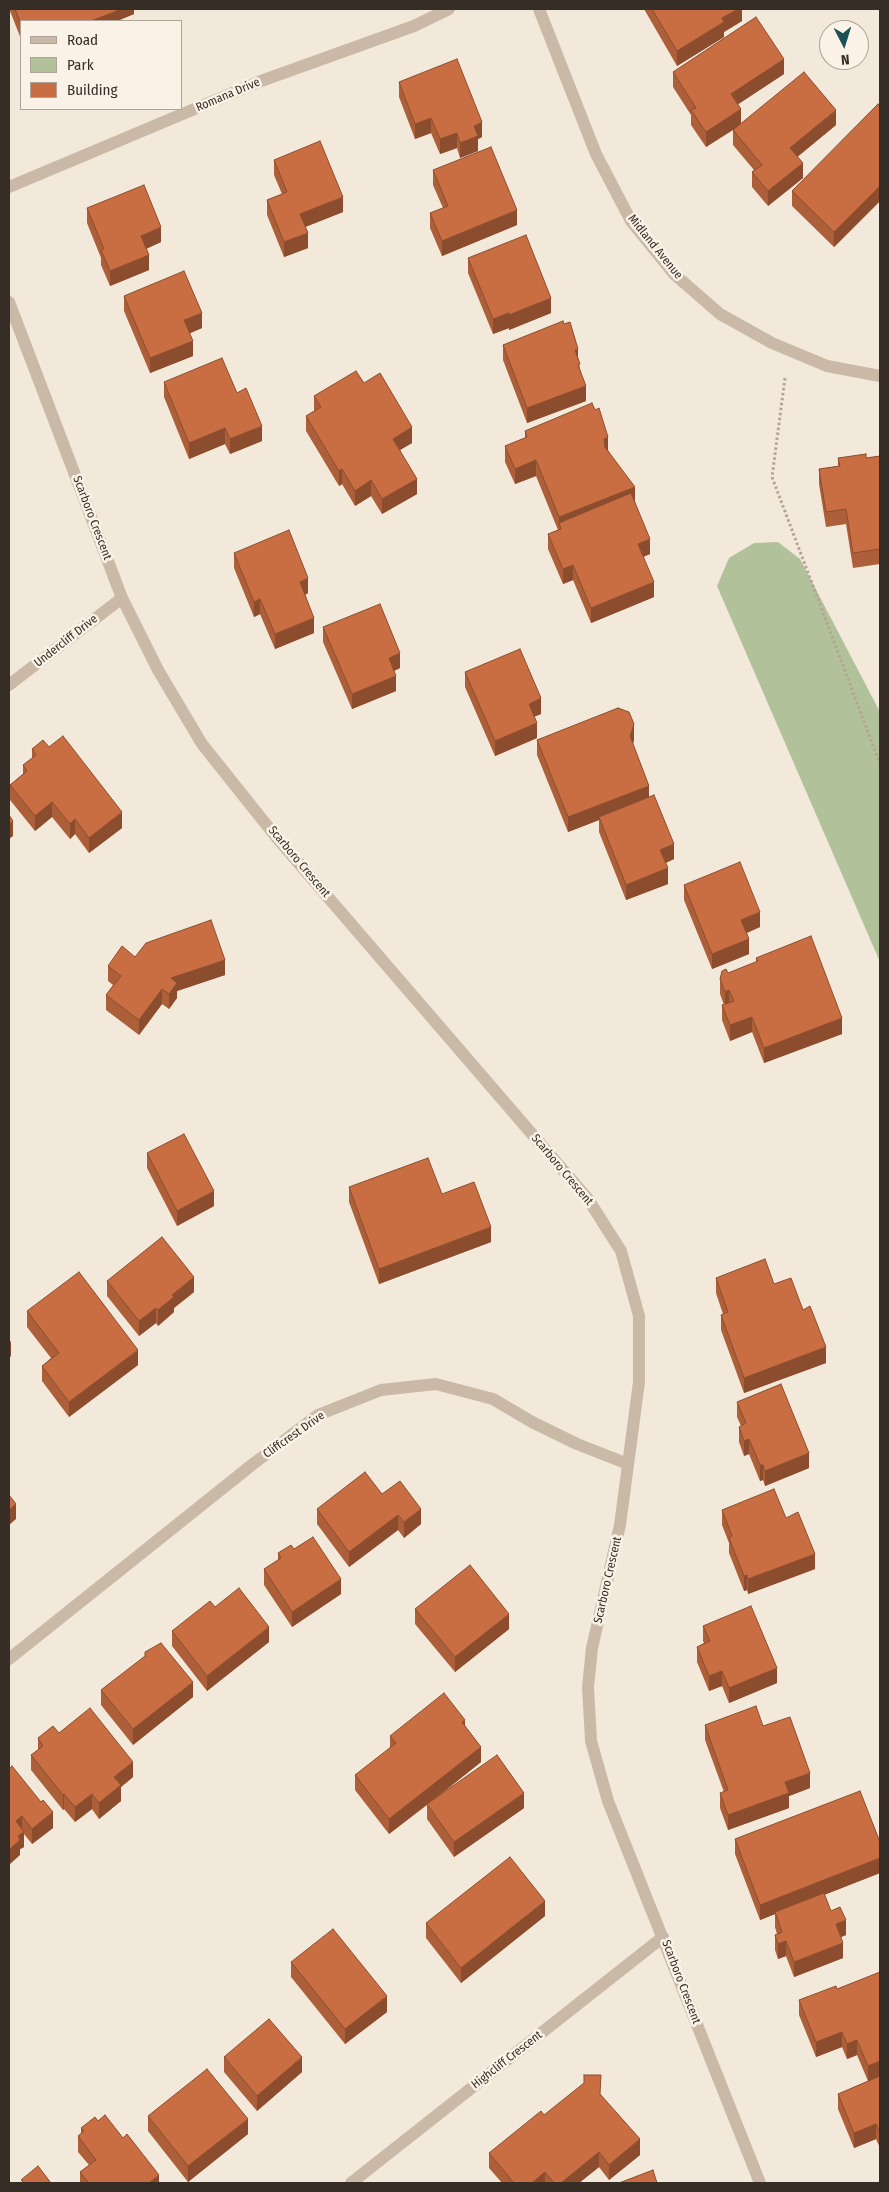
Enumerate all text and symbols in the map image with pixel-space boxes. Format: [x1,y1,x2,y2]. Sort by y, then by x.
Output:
legend [20,20,182,110]
north arrow [819,20,869,70]
text: Road [67,31,98,49]
text: N [840,51,850,68]
text: Park [67,56,94,74]
street label: Romana Drive [194,75,262,115]
text: Building [67,81,118,99]
street label: Midland Avenue [625,212,685,282]
street label: Scarboro Crescent [69,474,115,562]
street label: Undercliff Drive [31,612,101,670]
street label: Scarboro Crescent [265,823,333,901]
street label: Scarboro Crescent [528,1131,596,1209]
street label: Cliffcrest Drive [261,1409,327,1461]
street label: Scarboro Crescent [591,1535,625,1625]
street label: Scarboro Crescent [658,1938,704,2026]
street label: Highcliff Crescent [469,2028,545,2092]

